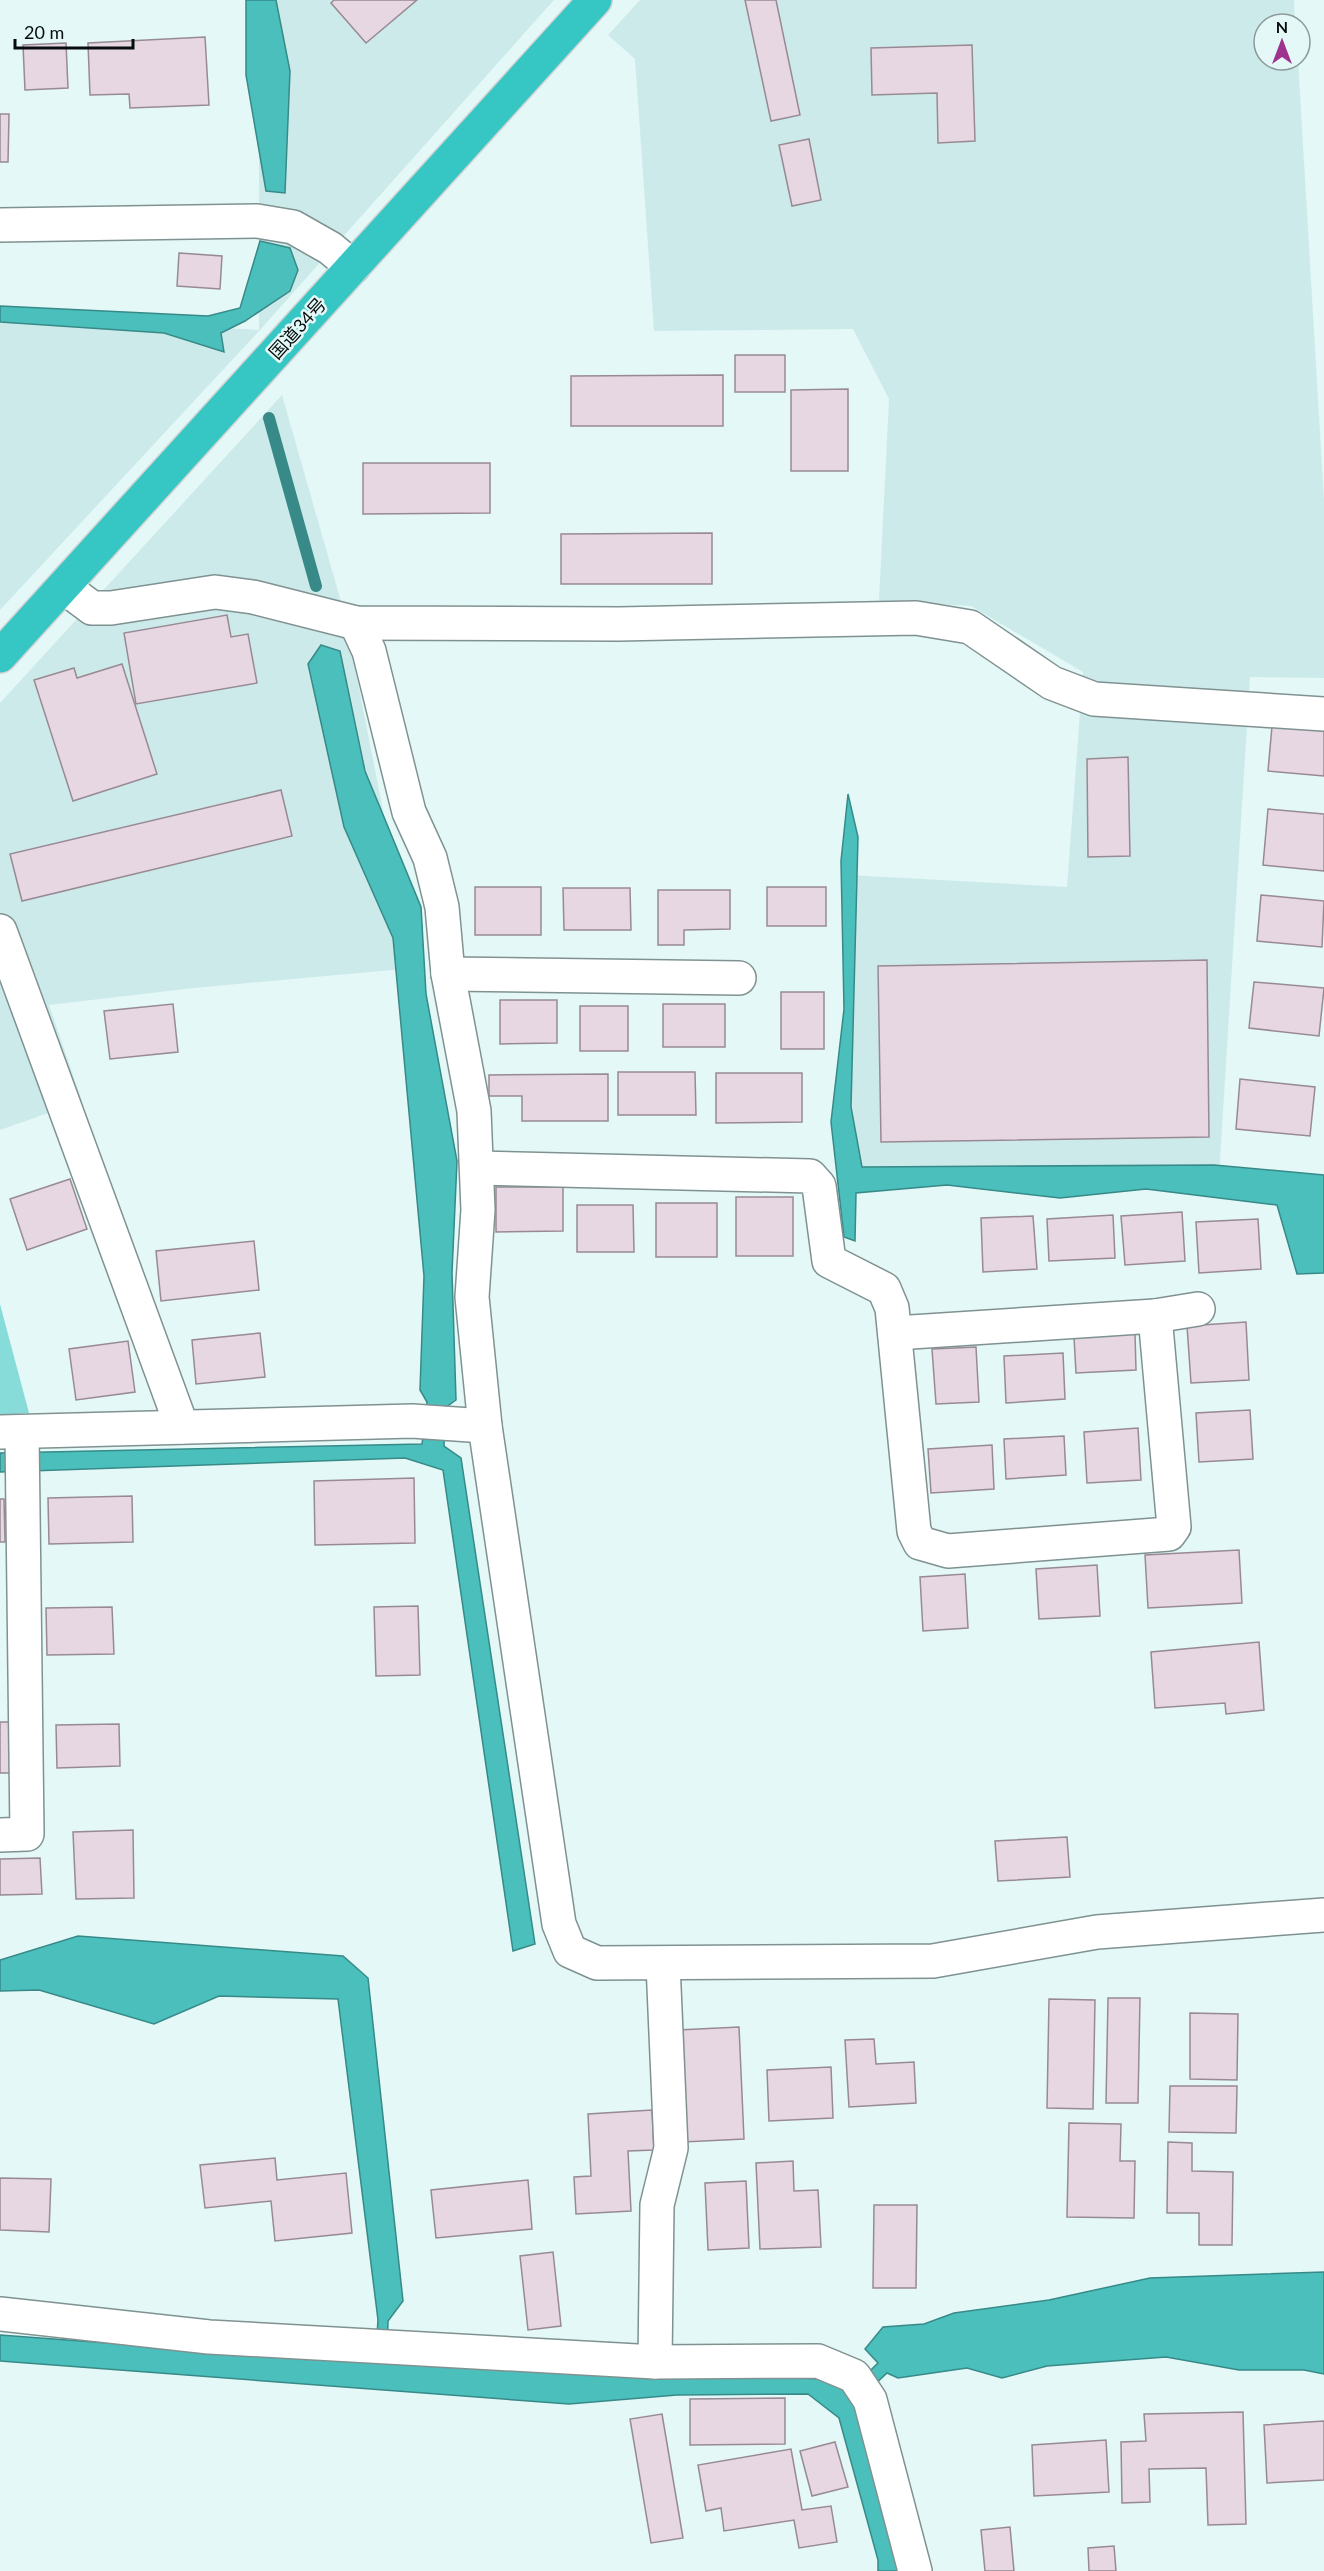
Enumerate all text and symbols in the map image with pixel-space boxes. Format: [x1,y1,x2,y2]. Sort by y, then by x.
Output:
scale bar [15,12,134,50]
north arrow [1252,12,1312,72]
text: N [1276,17,1288,36]
text: 20 m [24,21,64,43]
street label: 国道34号 [264,293,330,363]

